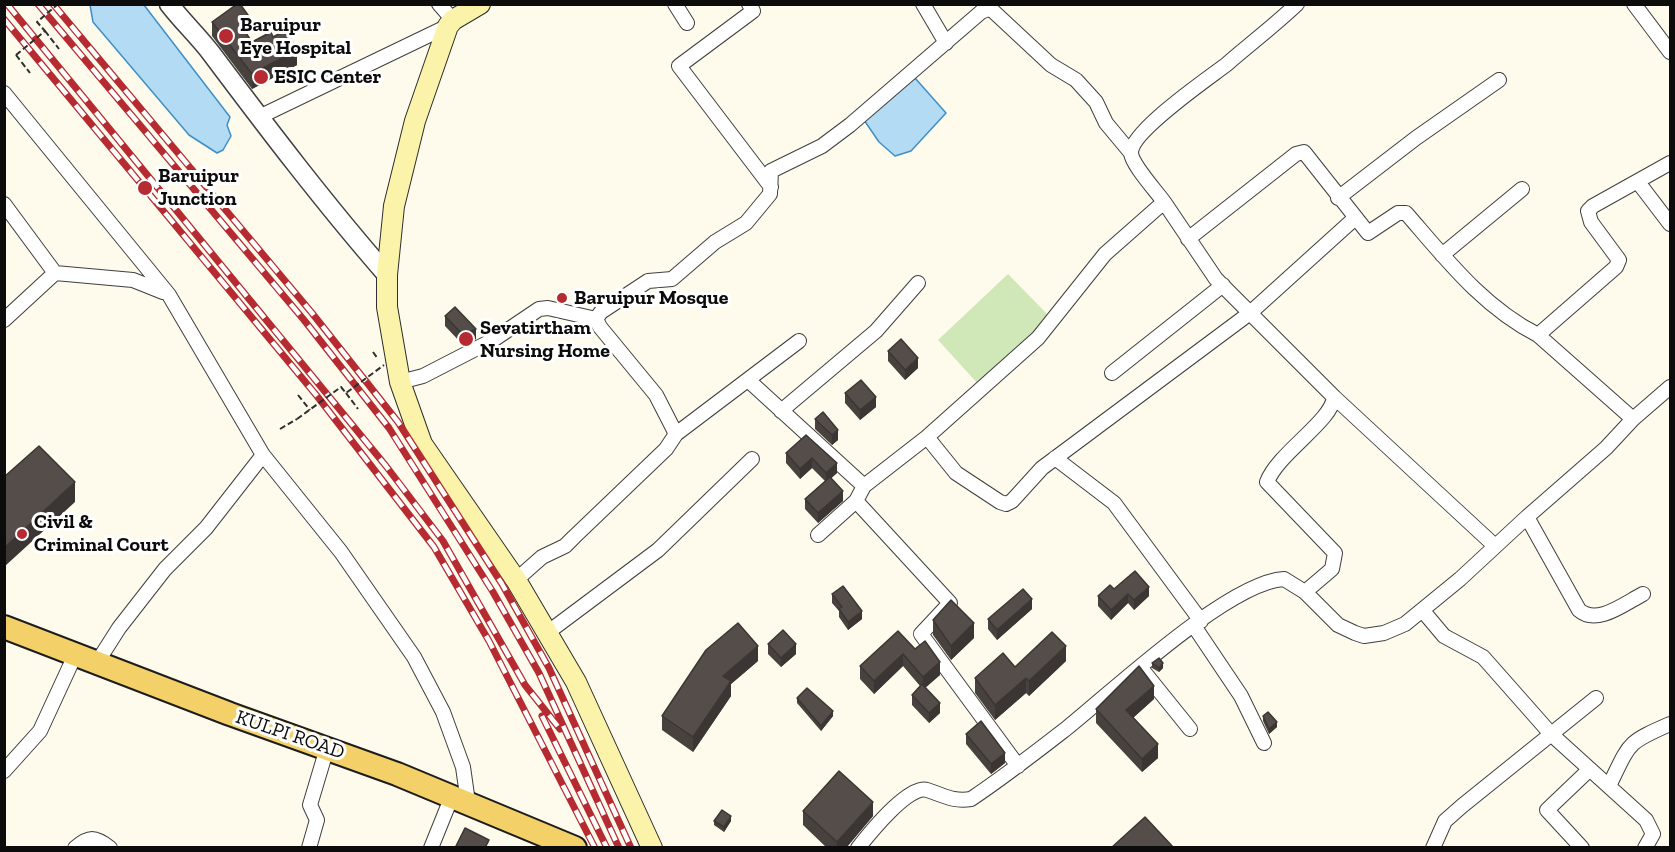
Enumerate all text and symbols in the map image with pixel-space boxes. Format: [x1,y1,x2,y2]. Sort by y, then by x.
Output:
place label: Baruipur Eye Hospital [240,13,351,60]
marker: Baruipur Eye Hospital [217,27,235,45]
place label: ESIC Center [274,65,381,89]
marker: ESIC Center [252,68,270,86]
place label: Baruipur Junction [158,164,239,211]
marker: Baruipur Junction [136,179,154,197]
place label: Baruipur Mosque [574,286,728,310]
marker: Baruipur Mosque [555,291,569,305]
place label: Sevatirtham Nursing Home [480,316,610,363]
marker: Sevatirtham Nursing Home [457,330,475,348]
place label: Civil & Criminal Court [34,510,168,557]
marker: Civil & Criminal Court [15,527,29,541]
street label: KULPI ROAD [232,705,348,765]

